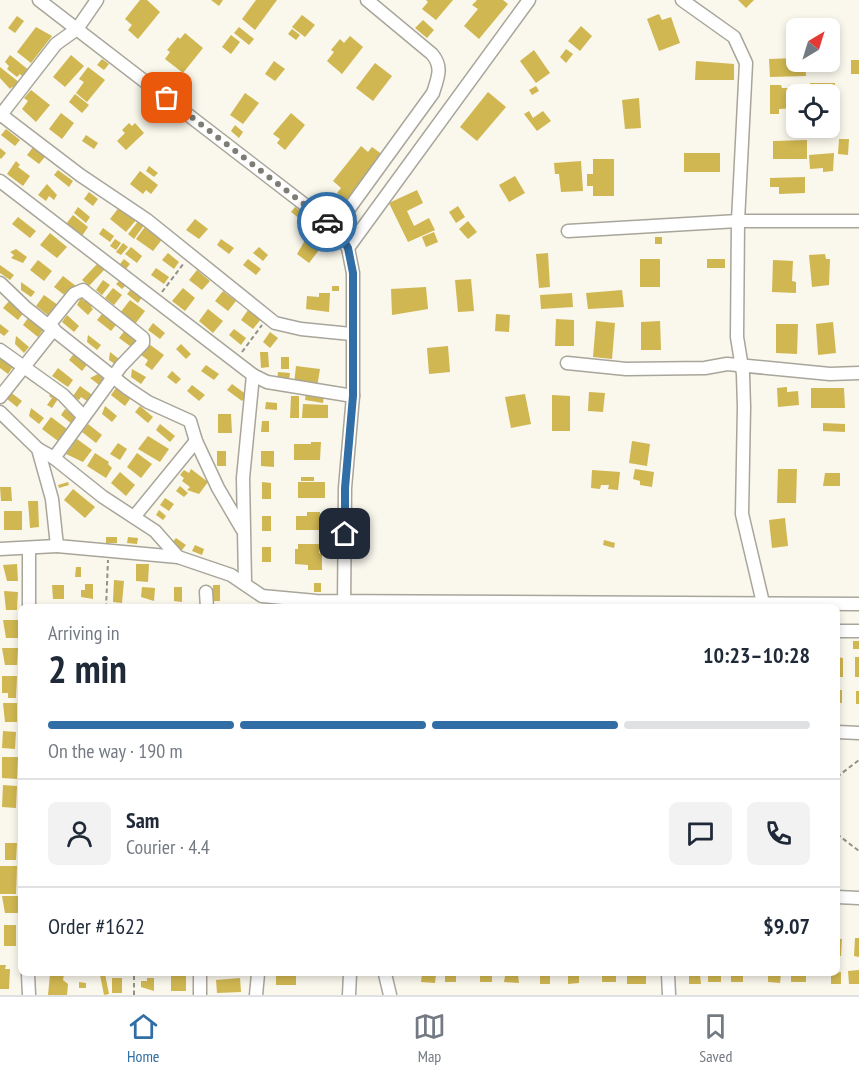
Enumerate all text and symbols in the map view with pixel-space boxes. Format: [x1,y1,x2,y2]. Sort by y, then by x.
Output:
north arrow [786,18,840,72]
map controls [786,18,840,138]
pin [141,72,192,123]
icon: bag [150,81,183,114]
button: locate [786,84,840,138]
courier [297,192,357,252]
icon: car [311,206,344,239]
pin [319,508,370,559]
icon: home [328,517,361,550]
text: Arriving in [48,620,120,646]
text: 10:23–10:28 [703,641,810,669]
text: 2 min [48,643,127,694]
text: On the way · 190 m [48,738,183,764]
button: person [48,802,111,865]
button: chat [669,802,732,865]
button: phone [747,802,810,865]
text: Sam [126,806,159,834]
text: Courier · 4.4 [126,834,210,860]
text: Order #1622 [48,912,145,940]
text: $9.07 [763,912,810,940]
tab: Home [127,1010,160,1066]
tab: Map [413,1010,446,1066]
tab: Saved [699,1010,732,1066]

